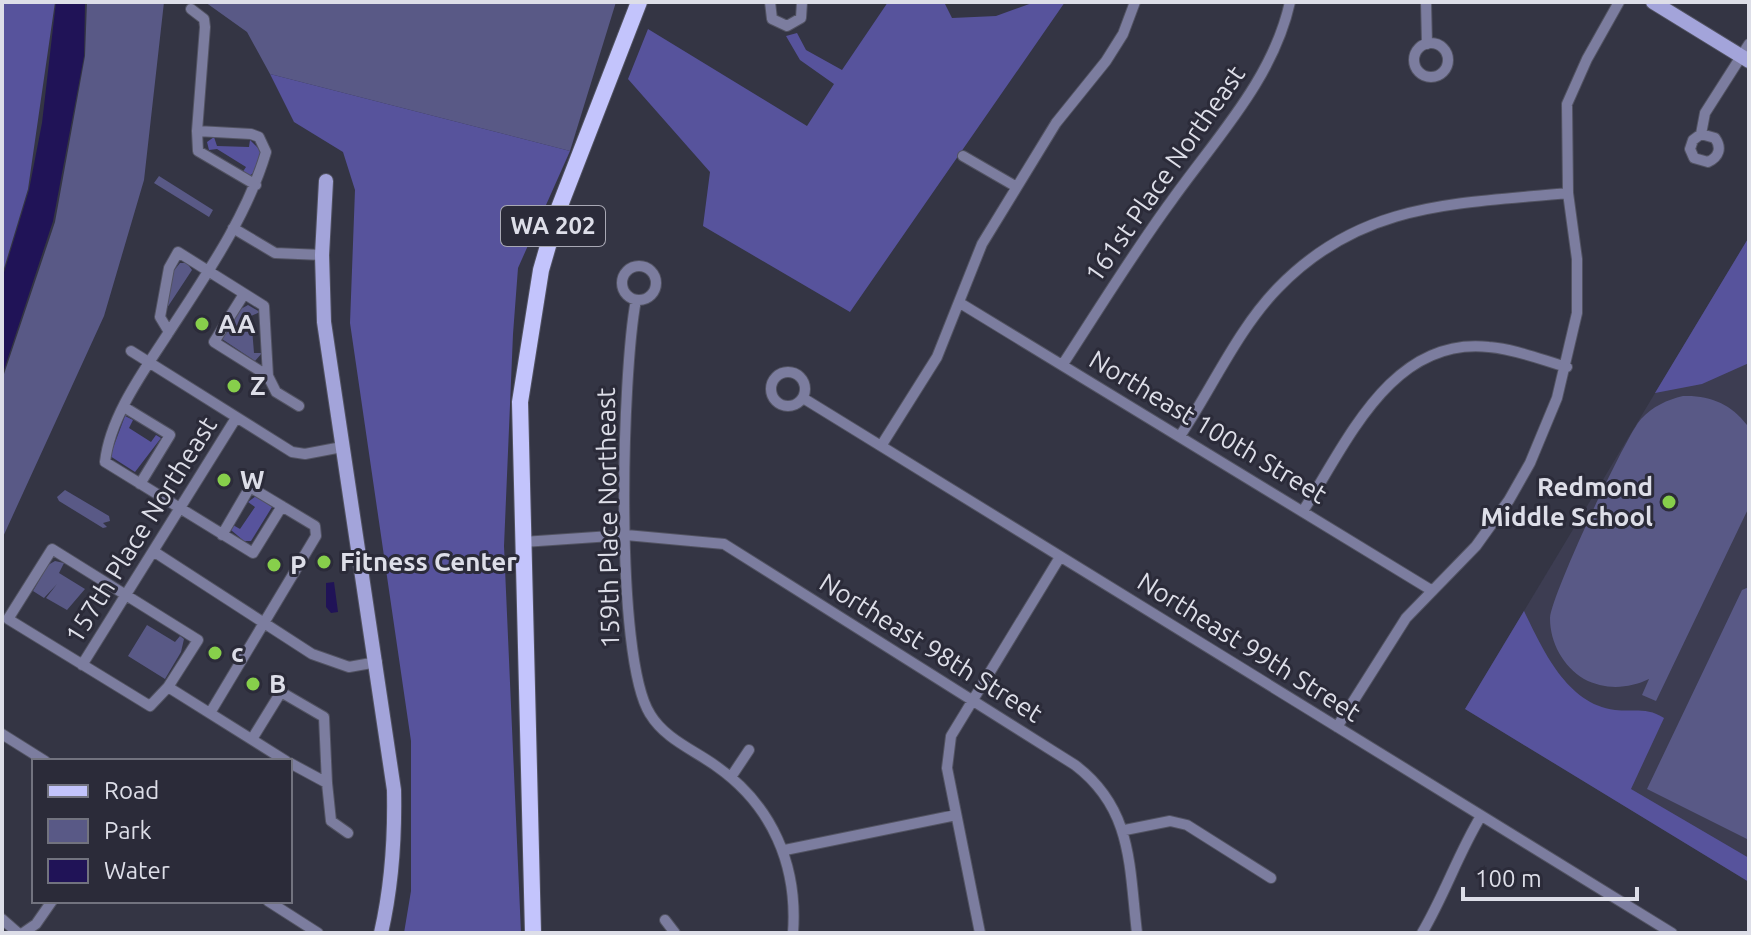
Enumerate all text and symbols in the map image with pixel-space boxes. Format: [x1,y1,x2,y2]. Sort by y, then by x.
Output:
street label: 161st Place Northeast [1079,60,1250,287]
road number: WA 202 [501,206,605,246]
place label: AA [218,309,256,338]
marker: AA [193,315,211,333]
street label: Northeast 100th Street [1084,344,1332,509]
place label: Z [250,371,266,400]
marker: Z [225,377,243,395]
street label: 159th Place Northeast [591,387,624,649]
street label: 157th Place Northeast [59,411,222,648]
place label: W [240,465,265,494]
marker: W [215,471,233,489]
place label: Redmond Middle School [1481,472,1653,531]
marker: Redmond Middle School [1660,493,1678,511]
place label: Fitness Center [340,547,517,576]
place label: P [290,550,306,579]
marker: Fitness Center [315,553,333,571]
marker: P [265,556,283,574]
street label: Northeast 99th Street [1133,566,1366,727]
street label: Northeast 98th Street [815,567,1048,728]
place label: c [231,638,244,667]
marker: c [206,644,224,662]
place label: B [269,669,286,698]
marker: B [244,675,262,693]
legend [32,759,292,903]
text: Road [104,777,159,804]
text: Park [104,817,152,844]
scale bar [1463,851,1637,901]
text: Water [104,857,170,884]
text: 100 m [1475,865,1542,892]

